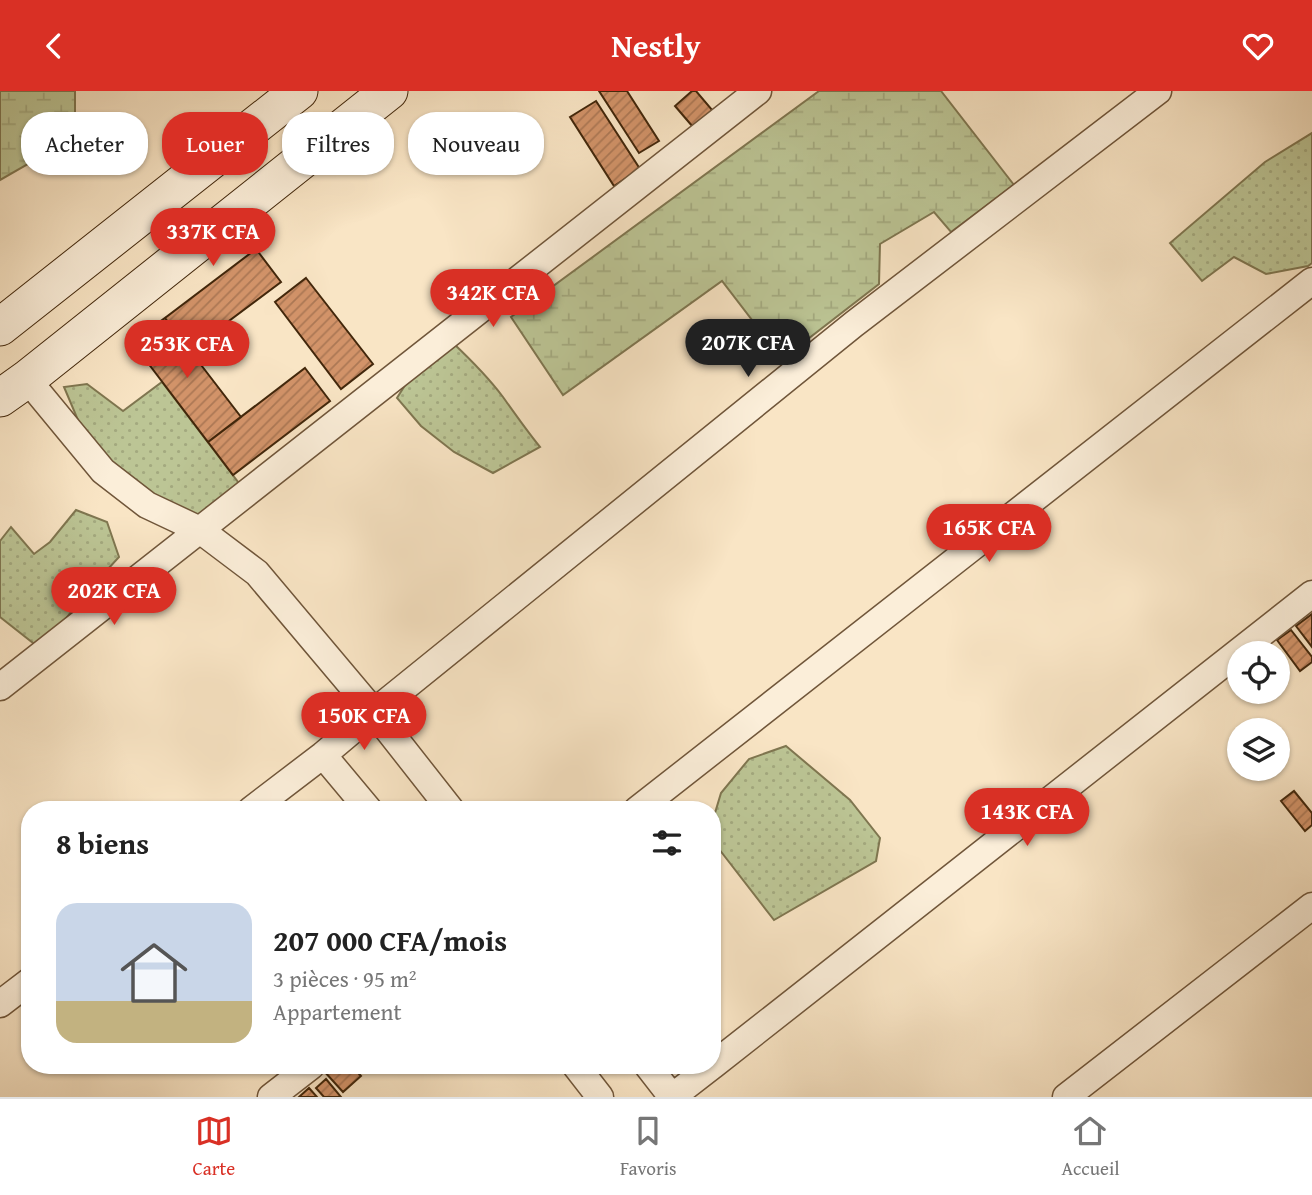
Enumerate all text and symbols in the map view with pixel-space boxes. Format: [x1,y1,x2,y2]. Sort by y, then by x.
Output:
text: Nestly [611,22,701,69]
icon: back [35,27,73,65]
icon: heart [1239,27,1277,65]
chip: Acheter [21,112,148,175]
chip: Louer [162,112,268,175]
chip: Filtres [282,112,394,175]
chip: Nouveau [408,112,544,175]
pin: 337K CFA [141,209,285,268]
text: 337K CFA [166,214,260,247]
pin: 342K CFA [421,269,565,329]
text: 342K CFA [446,275,540,308]
pin: 207K CFA [676,320,820,379]
pin: 253K CFA [115,321,259,380]
text: 207K CFA [701,325,795,358]
text: 253K CFA [140,326,234,359]
pin: 165K CFA [917,505,1061,564]
text: 165K CFA [942,510,1036,543]
pin: 202K CFA [42,567,186,627]
text: 202K CFA [67,573,161,606]
map controls [1227,641,1290,781]
button: locate [1227,641,1290,704]
pin: 150K CFA [292,693,436,752]
text: 150K CFA [317,698,411,731]
button: layers [1227,718,1290,781]
pin: 143K CFA [955,789,1099,848]
text: 143K CFA [980,794,1074,827]
text: 8 biens [56,821,149,865]
icon: filters [648,824,686,862]
text: 207 000 CFA/mois [273,918,507,962]
icon: home [112,931,196,1015]
text: 3 pièces · 95 m² [273,962,417,995]
text: Appartement [273,995,402,1028]
tab: Carte [192,1112,235,1182]
tab: Favoris [620,1112,677,1182]
tab: Accueil [1061,1112,1120,1182]

